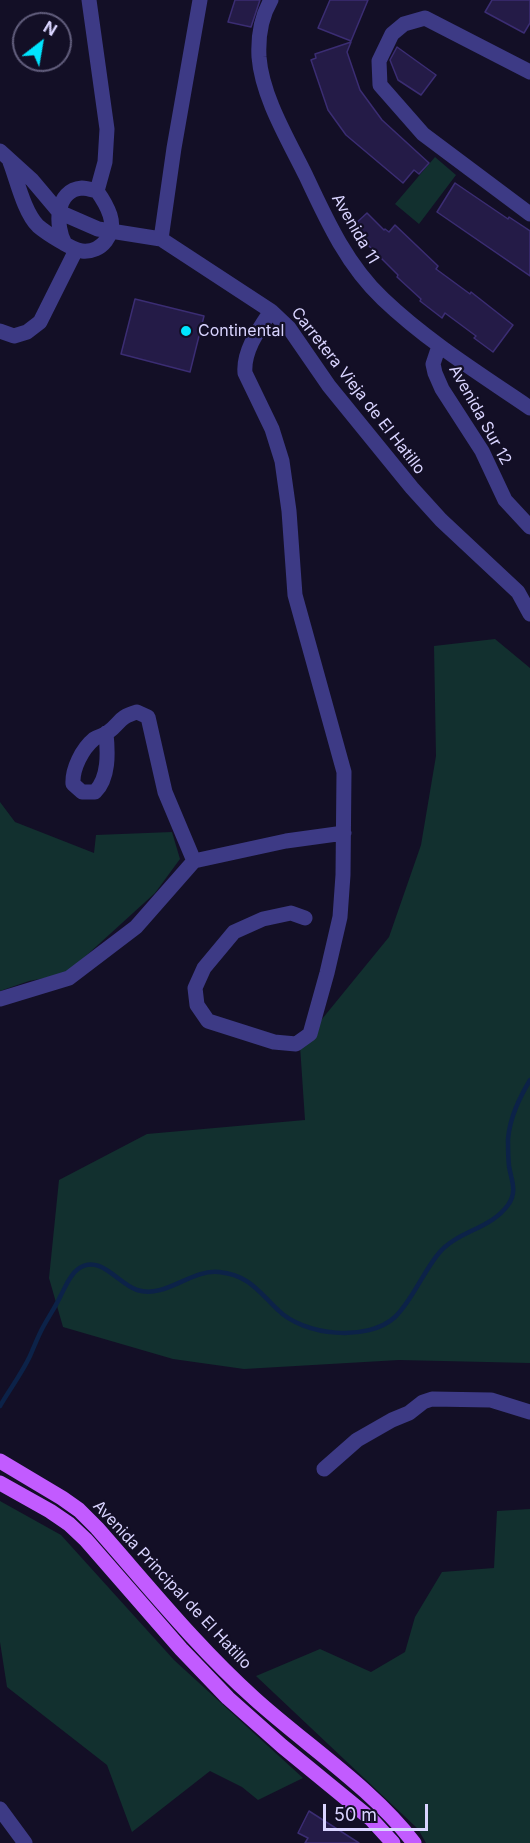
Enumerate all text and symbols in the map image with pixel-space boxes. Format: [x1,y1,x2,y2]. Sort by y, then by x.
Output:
north arrow [12,12,72,72]
text: N [40,17,61,40]
street label: Avenida 11 [327,191,383,267]
street label: Carretera Vieja de El Hatillo [287,304,429,478]
place label: Continental [198,321,284,341]
marker: Continental [179,324,193,338]
street label: Avenida Sur 12 [445,362,515,468]
street label: Avenida Principal de El Hatillo [89,1497,255,1673]
scale bar [326,1792,431,1830]
text: 50 m [334,1804,377,1825]

